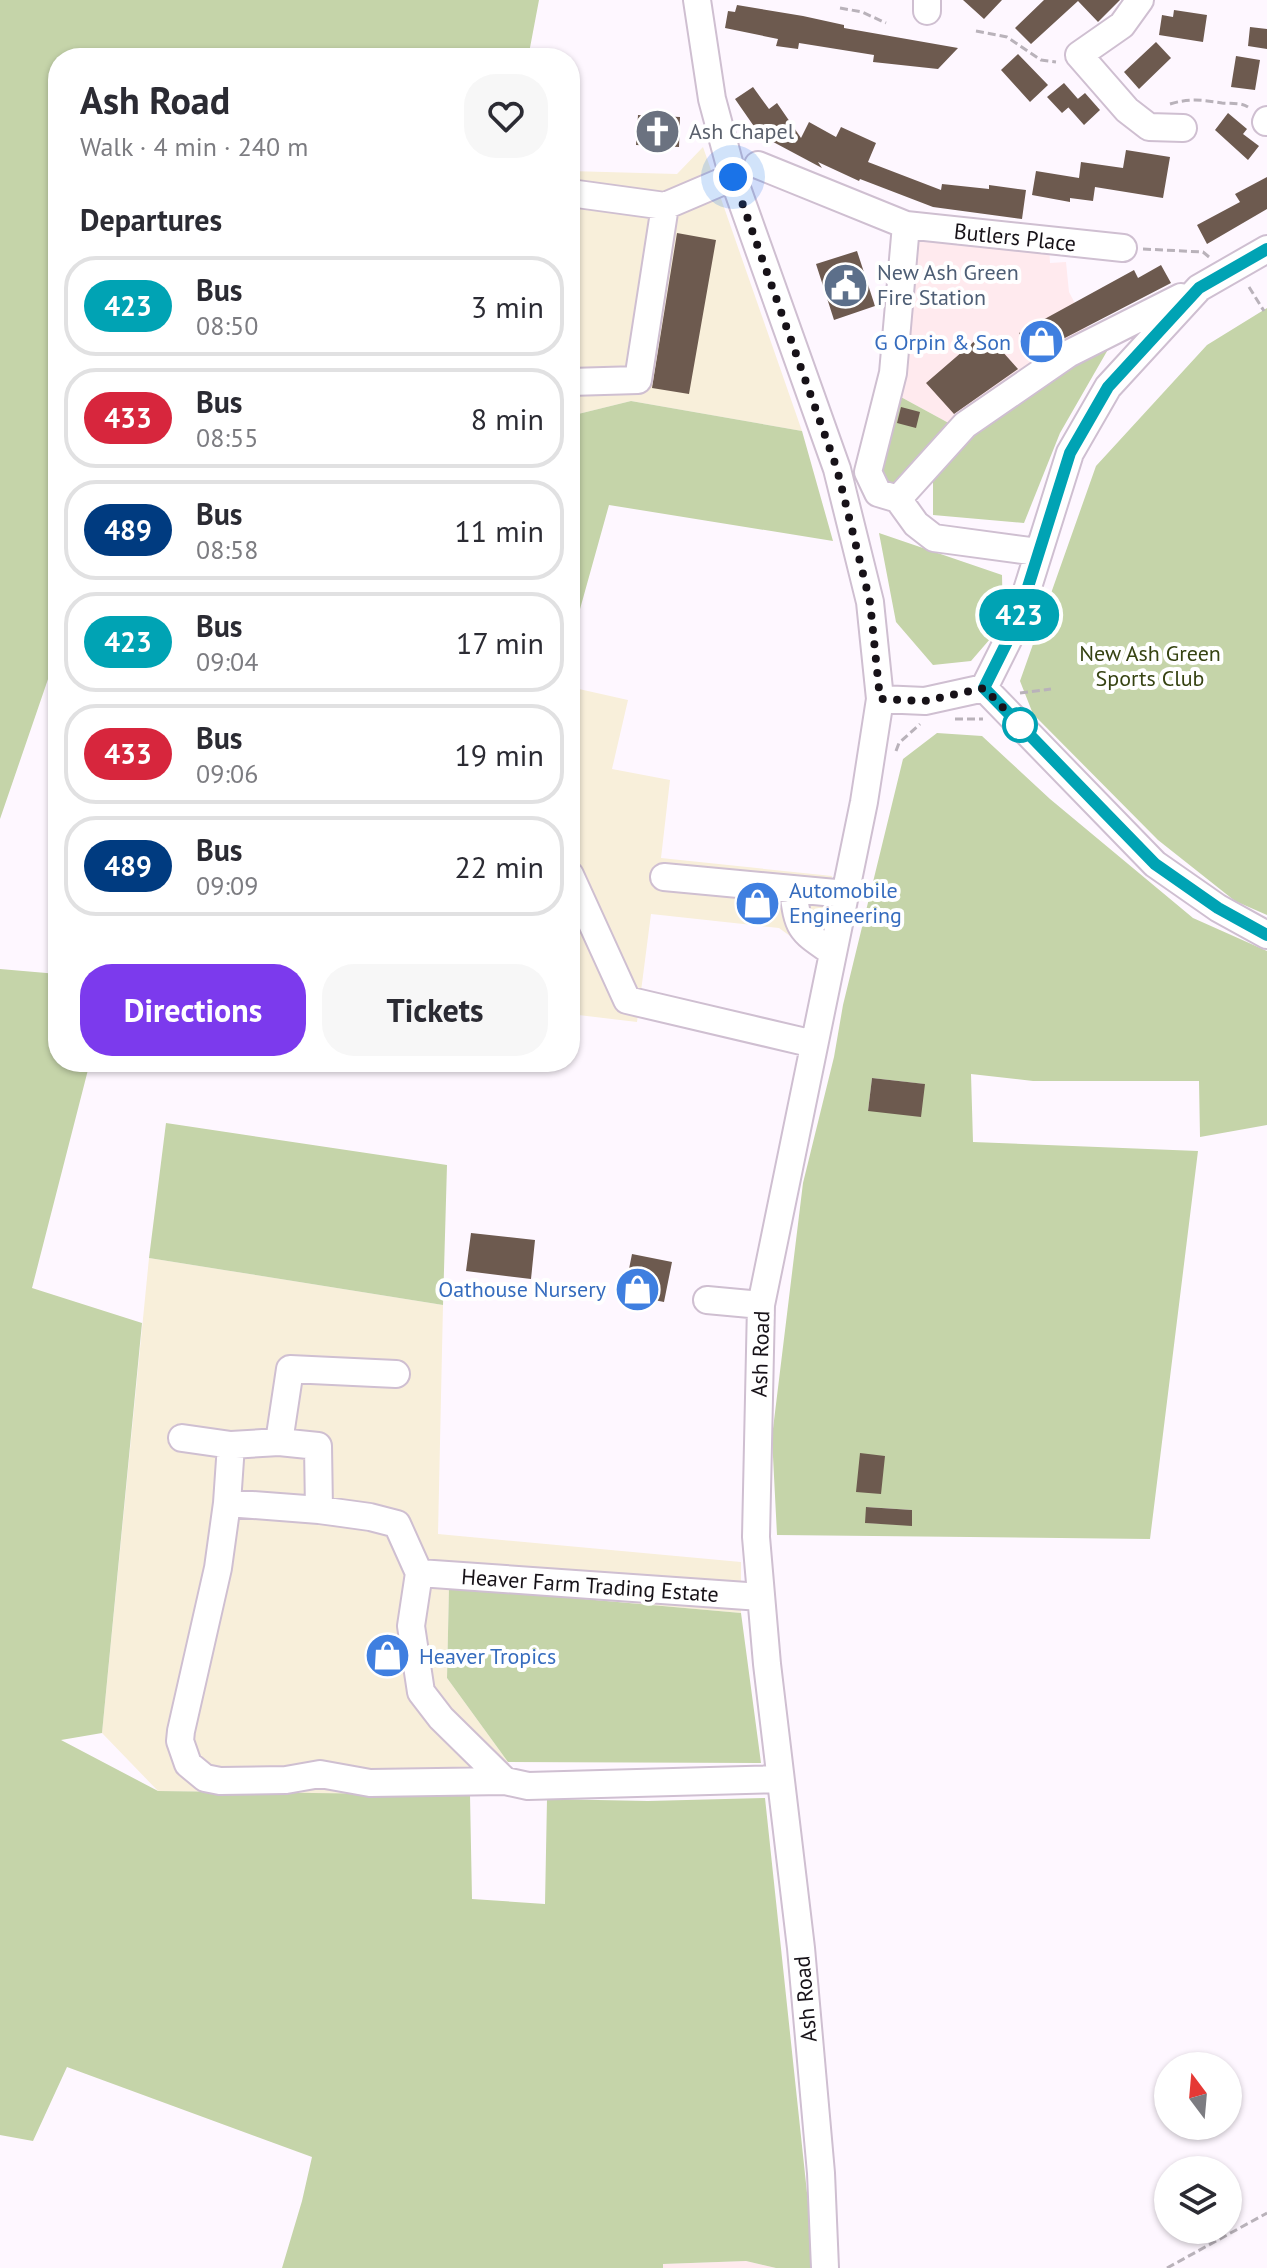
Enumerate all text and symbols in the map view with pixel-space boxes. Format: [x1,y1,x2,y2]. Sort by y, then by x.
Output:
button: heart [464,74,548,158]
text: Ash Road [80,75,230,124]
church icon: Ash Chapel [634,107,682,155]
place label: Ash Chapel [689,117,795,145]
text: Walk · 4 min · 240 m [80,130,308,163]
your location [713,157,753,197]
text: Departures [80,200,222,239]
street label: Butlers Place [953,217,1077,257]
place label: New Ash Green Fire Station [877,258,1019,311]
public building icon: New Ash Green Fire Station [822,261,870,309]
text: Bus [196,270,243,309]
text: 423 [104,287,152,324]
text: 3 min [471,287,544,326]
text: 08:50 [196,309,258,342]
shop icon: G Orpin & Son [1018,318,1066,366]
place label: G Orpin & Son [874,328,1011,356]
text: Bus [196,382,243,421]
text: 433 [104,399,152,436]
text: 8 min [471,399,544,438]
text: 08:55 [196,421,258,454]
text: Bus [196,494,243,533]
text: 489 [104,511,152,548]
text: 11 min [454,511,544,550]
text: 08:58 [196,533,258,566]
line badge: 423 [973,589,1065,641]
text: 423 [995,596,1043,633]
text: Bus [196,606,243,645]
text: 423 [104,623,152,660]
text: 17 min [456,623,544,662]
park label: New Ash Green Sports Club [1079,639,1221,692]
text: 09:04 [196,645,258,678]
unlabelled marker [1003,708,1037,742]
text: Bus [196,718,243,757]
text: 433 [104,735,152,772]
text: 19 min [454,735,544,774]
text: 09:06 [196,757,258,790]
text: Bus [196,830,243,869]
text: 489 [104,847,152,884]
text: 22 min [454,847,544,886]
text: 09:09 [196,869,258,902]
place label: Automobile Engineering [789,876,902,929]
shop icon: Automobile Engineering [734,879,782,927]
button: Directions [80,964,306,1056]
button: Tickets [322,964,548,1056]
shop icon: Oathouse Nursery [613,1265,661,1313]
place label: Oathouse Nursery [438,1275,607,1303]
street label: Ash Road [744,1310,776,1398]
street label: Heaver Farm Trading Estate [460,1562,720,1608]
shop icon: Heaver Tropics [364,1632,412,1680]
place label: Heaver Tropics [419,1642,556,1670]
street label: Ash Road [787,1955,823,2043]
north arrow [1154,2052,1242,2140]
map controls [1154,2052,1242,2244]
button: layers [1154,2156,1242,2244]

